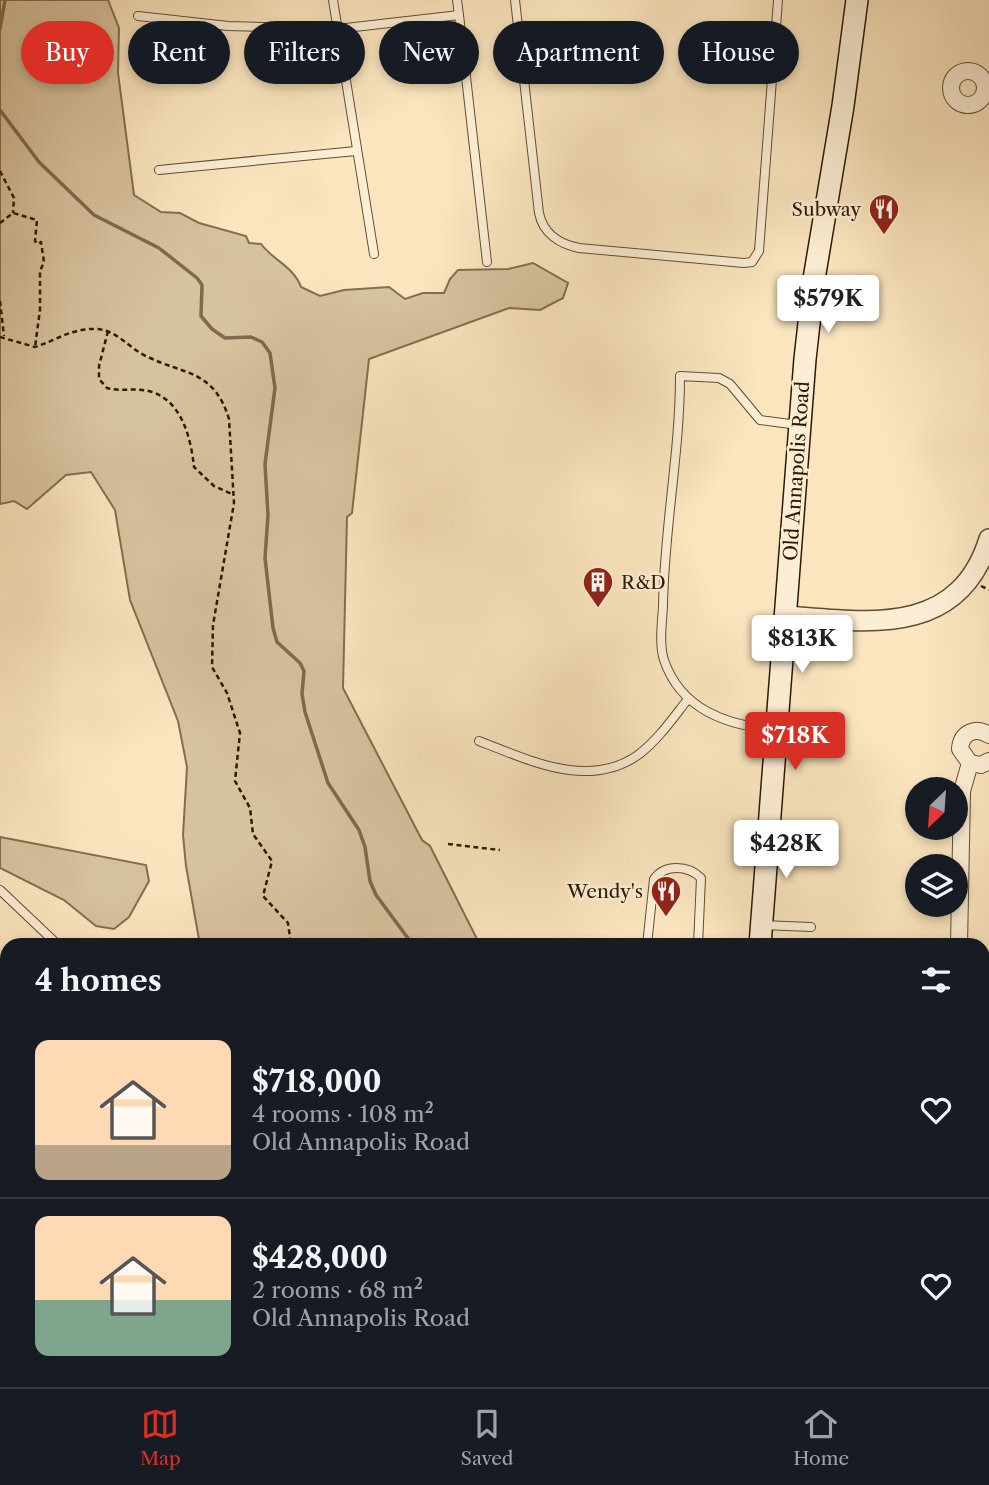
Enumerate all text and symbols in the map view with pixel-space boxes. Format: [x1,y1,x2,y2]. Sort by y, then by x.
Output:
chip: Buy [21,21,114,84]
chip: Rent [128,21,230,84]
chip: Filters [244,21,365,84]
chip: New [379,21,479,84]
chip: Apartment [493,21,664,84]
chip: House [678,21,799,84]
restaurant icon: Subway [867,192,901,236]
place label: Subway [792,198,861,221]
pin: $579K [779,276,877,335]
text: $579K [793,284,863,312]
street label: Old Annapolis Road [779,380,814,562]
building icon: R&D [581,565,615,609]
place label: R&D [621,571,666,594]
pin: $813K [753,616,851,675]
text: $813K [768,624,836,652]
pin: $718K [746,712,844,772]
text: $718K [761,721,829,749]
north arrow [905,777,968,840]
map controls [905,777,968,917]
pin: $428K [737,820,835,880]
text: $428K [750,829,822,857]
button: layers [905,854,968,917]
restaurant icon: Wendy's [649,874,683,918]
place label: Wendy's [566,880,643,903]
icon: filters [917,961,955,999]
text: 4 homes [35,962,162,999]
text: $718,000 [252,1063,382,1100]
icon: home [91,1068,175,1152]
icon: heart [917,1091,955,1129]
text: 4 rooms · 108 m² [252,1100,434,1128]
text: Old Annapolis Road [252,1128,470,1156]
text: $428,000 [252,1239,388,1276]
icon: home [91,1244,175,1328]
icon: heart [917,1267,955,1305]
text: 2 rooms · 68 m² [252,1276,423,1304]
text: Old Annapolis Road [252,1304,470,1332]
tab: Map [140,1405,181,1470]
tab: Saved [461,1405,513,1470]
tab: Home [793,1405,849,1470]

